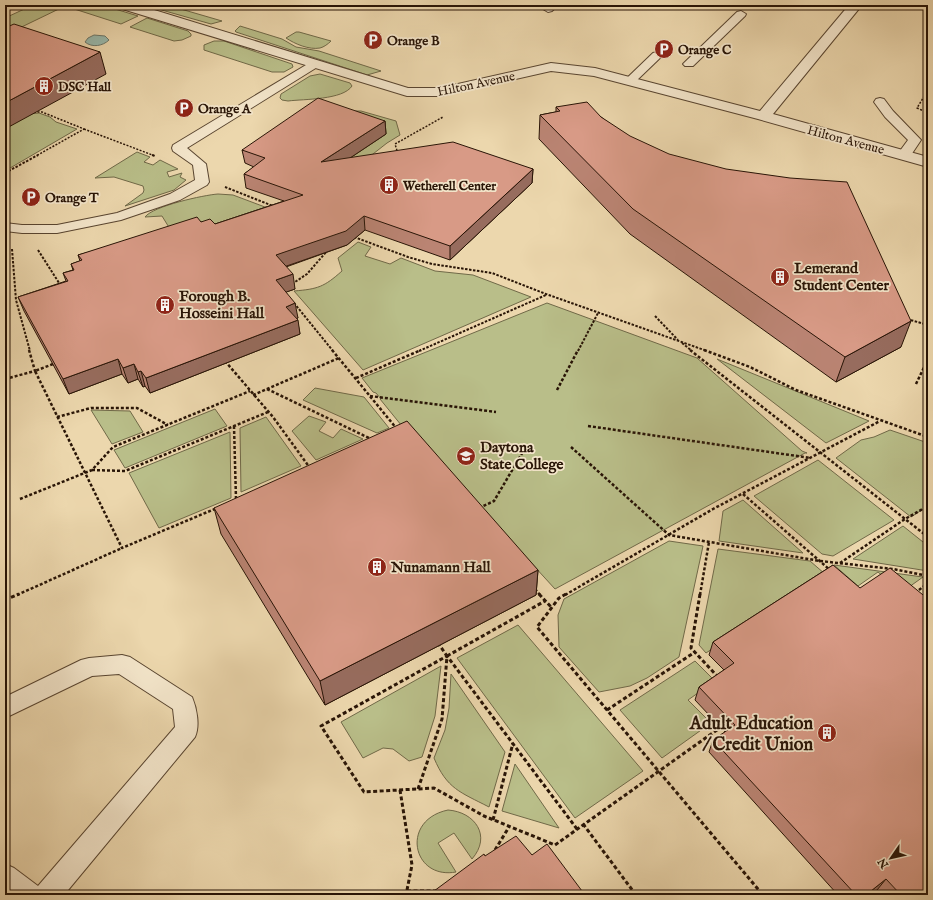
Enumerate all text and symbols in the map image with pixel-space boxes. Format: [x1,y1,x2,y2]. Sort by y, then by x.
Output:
parking icon: Orange B [362,29,384,51]
place label: Orange B [387,33,440,50]
parking icon: Orange C [653,38,675,60]
place label: Orange C [678,42,732,59]
street label: Hilton Avenue [436,68,517,101]
building icon: DSC Hall [33,75,55,97]
place label: DSC Hall [58,79,112,96]
parking icon: Orange A [173,97,195,119]
place label: Orange A [198,101,252,118]
street label: Hilton Avenue [805,122,886,159]
building icon: Wetherell Center [378,174,400,196]
place label: Wetherell Center [402,178,496,195]
parking icon: Orange T [20,186,42,208]
place label: Orange T [45,190,99,207]
place label: Lemerand Student Center [794,259,889,295]
building icon: Lemerand Student Center [769,266,791,288]
place label: Forough B. Hosseini Hall [179,287,265,323]
building icon: Forough B. Hosseini Hall [154,294,176,316]
place label: Daytona State College [480,438,564,474]
school or university icon: Daytona State College [455,445,477,467]
building icon: Nunamann Hall [366,556,388,578]
place label: Nunamann Hall [390,558,492,577]
place label: Adult Education / Credit Union [689,713,813,757]
building icon: Adult Education / Credit Union [816,722,838,744]
north arrow [871,838,911,878]
text: N [875,855,893,872]

